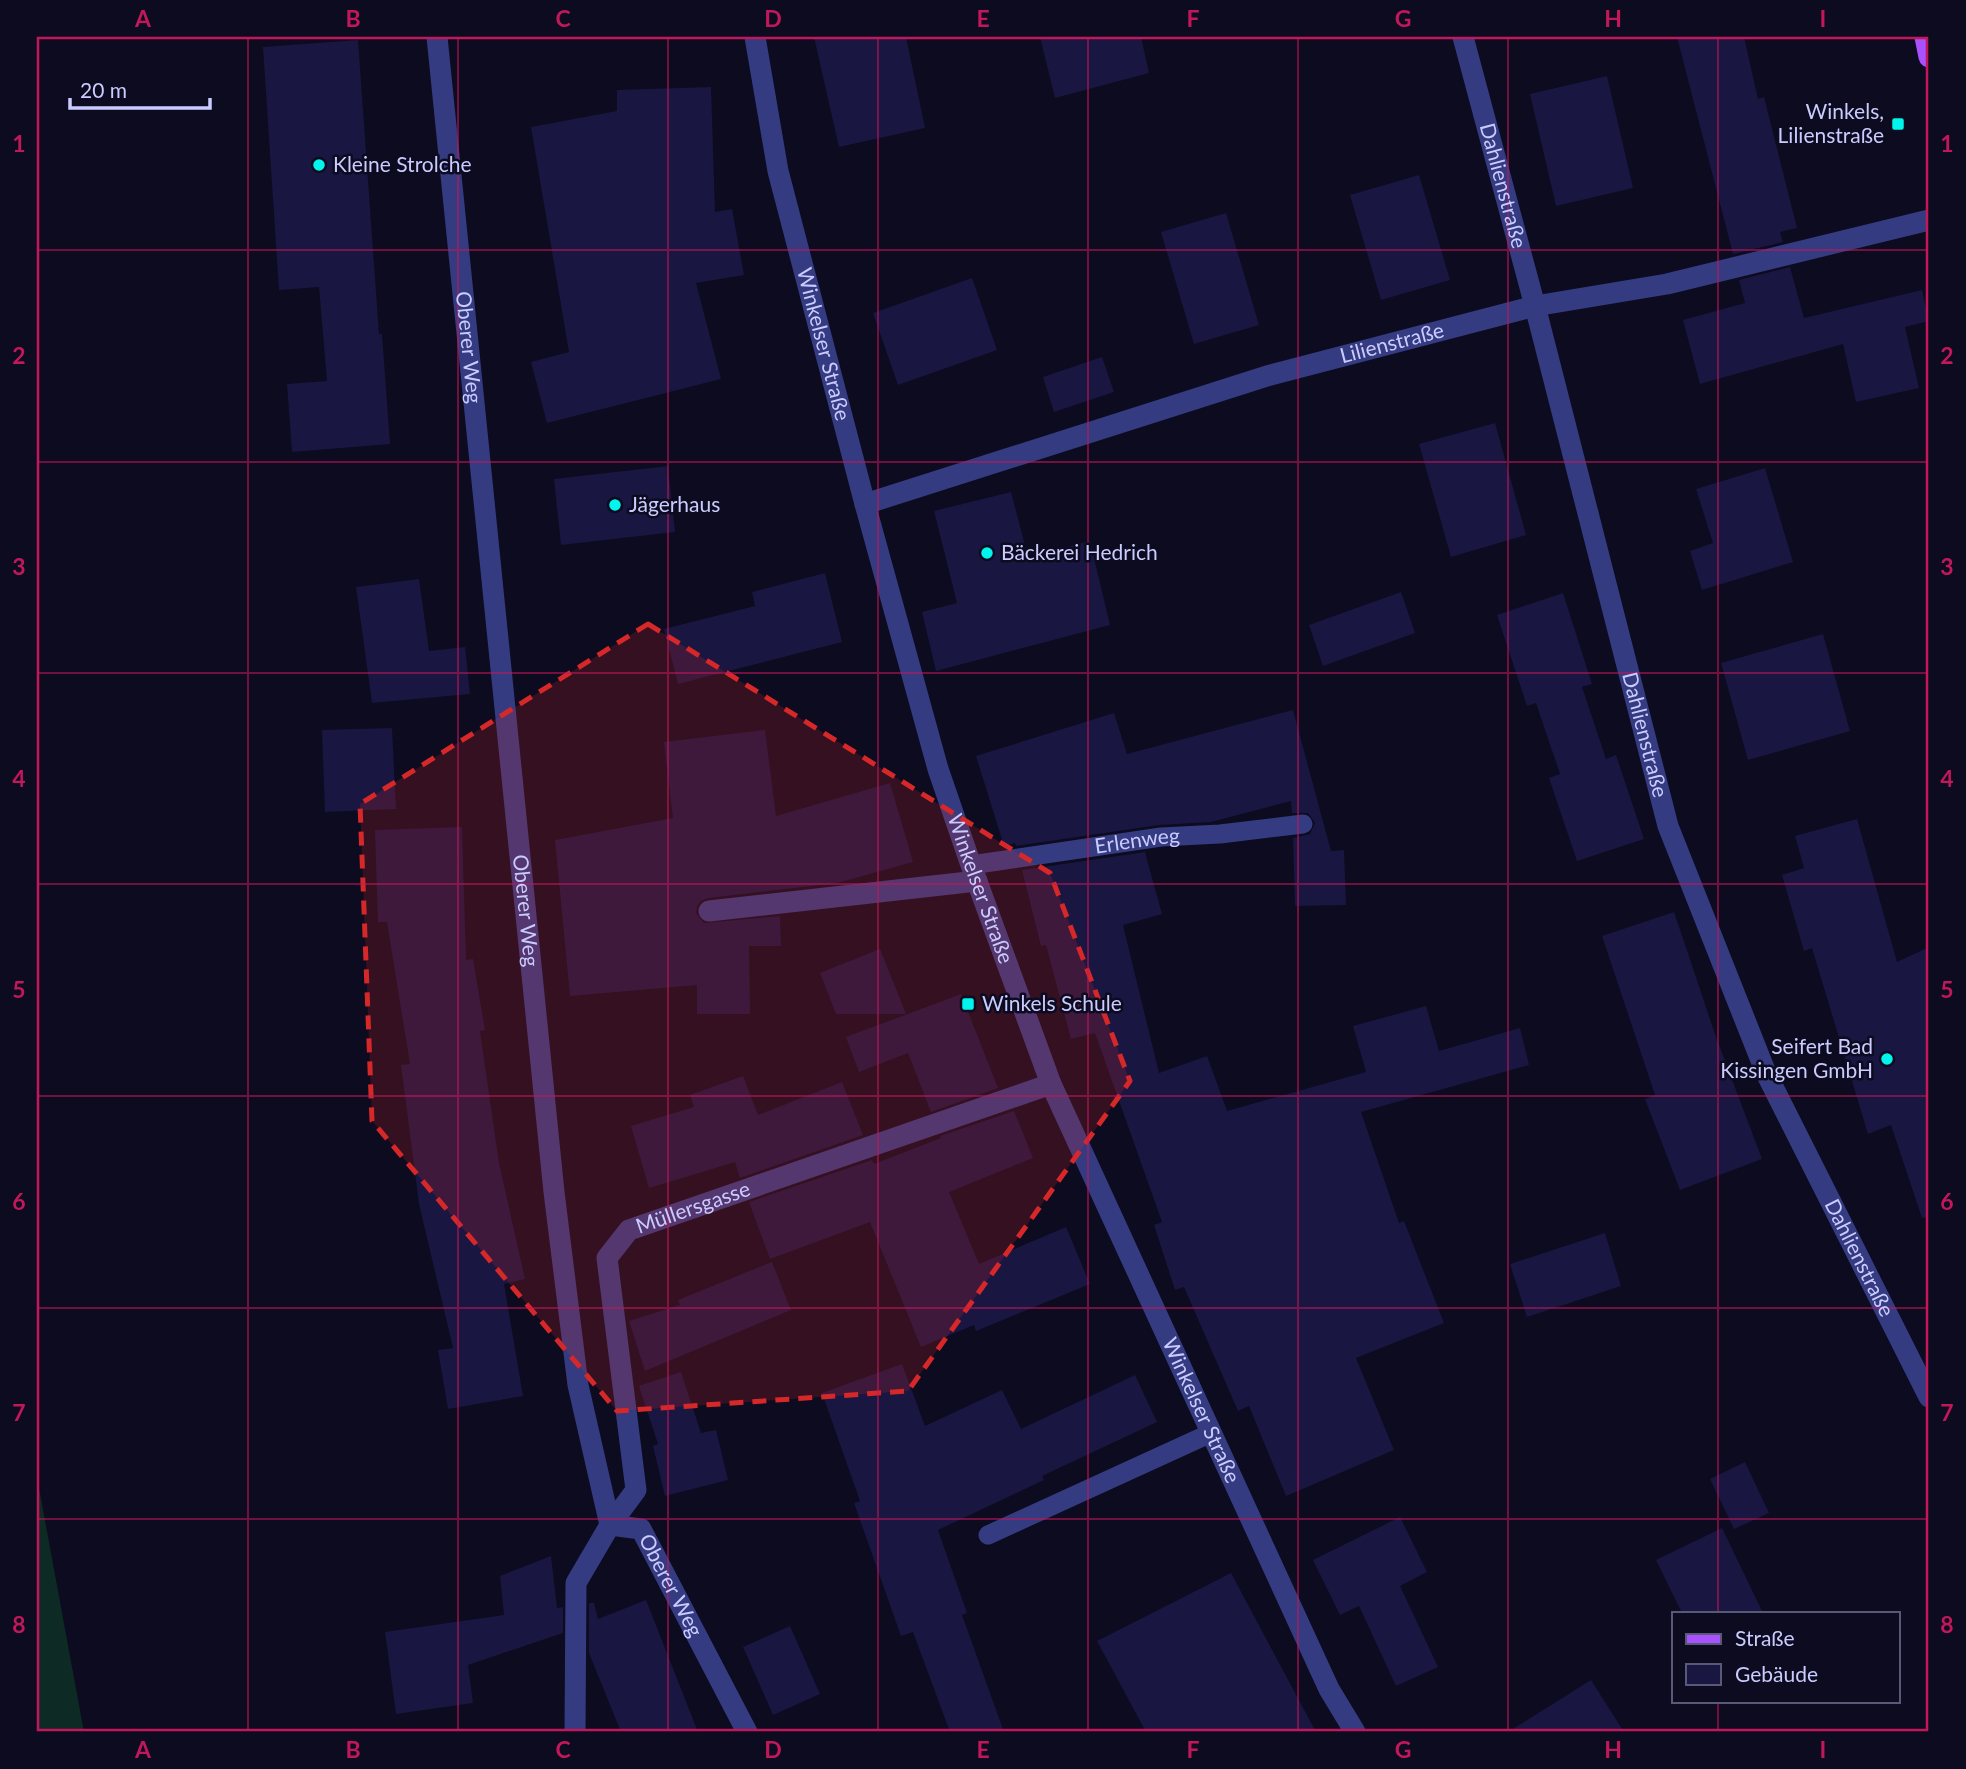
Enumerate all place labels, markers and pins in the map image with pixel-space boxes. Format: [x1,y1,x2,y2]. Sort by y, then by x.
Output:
place label: Winkels, Lilienstraße [1778,98,1884,147]
marker: Winkels, Lilienstraße [1890,116,1906,132]
place label: Kleine Strolche [333,151,472,176]
marker: Kleine Strolche [311,157,327,173]
place label: Jägerhaus [629,491,720,516]
marker: Jägerhaus [607,497,623,513]
place label: Bäckerei Hedrich [1001,539,1158,564]
marker: Bäckerei Hedrich [979,545,995,561]
place label: Winkels Schule [982,990,1122,1015]
marker: Winkels Schule [960,996,976,1012]
place label: Seifert Bad Kissingen GmbH [1720,1033,1873,1082]
marker: Seifert Bad Kissingen GmbH [1879,1051,1895,1067]

